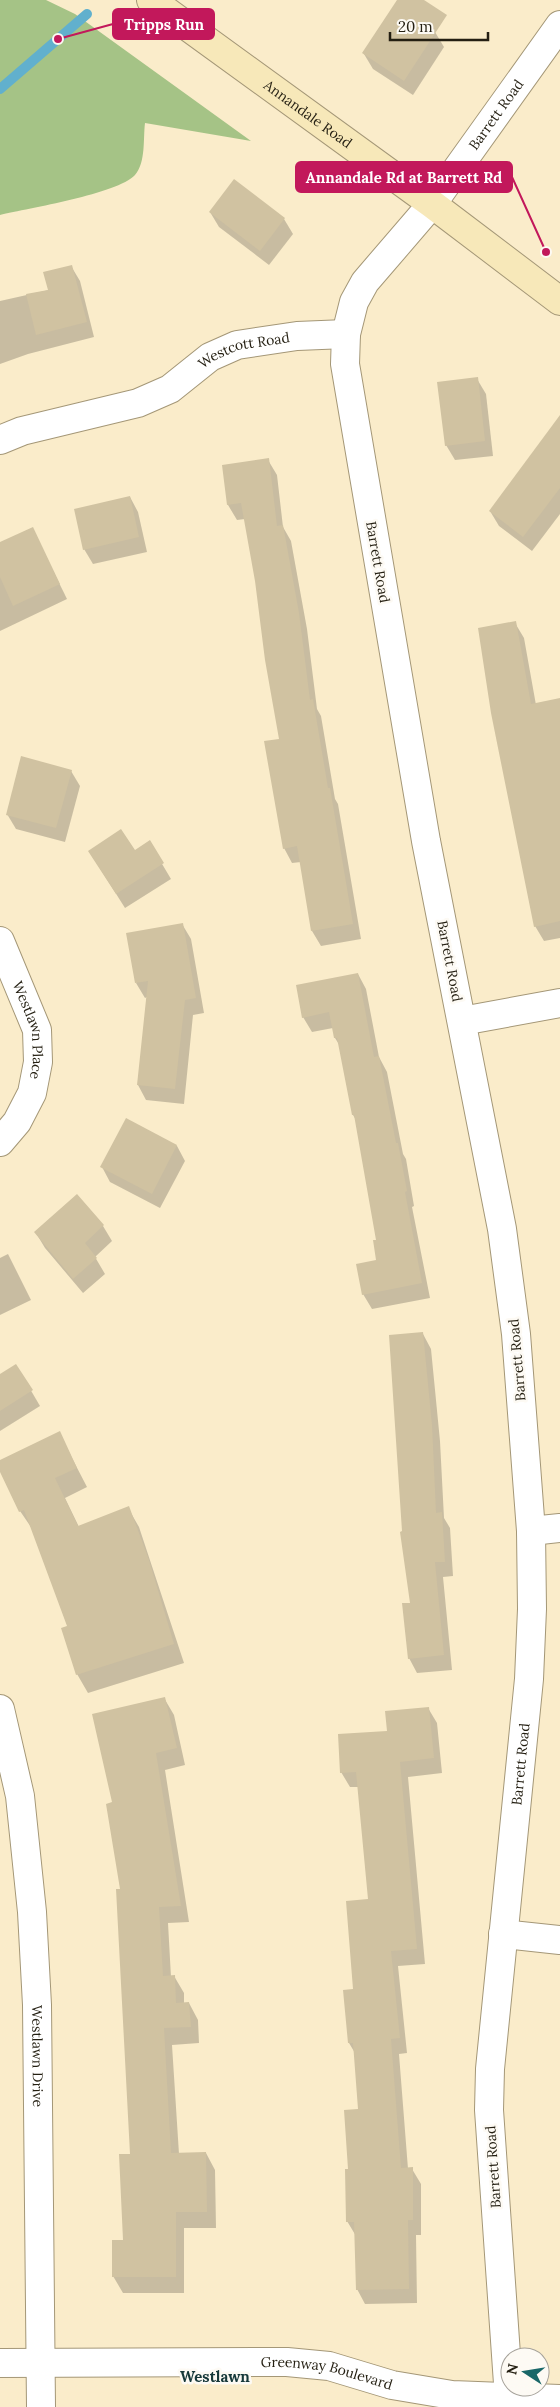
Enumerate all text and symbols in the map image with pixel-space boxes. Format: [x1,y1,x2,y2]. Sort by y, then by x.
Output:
callout: Tripps Run [113,9,214,39]
scale bar [390,10,488,42]
text: Tripps Run [124,15,204,34]
text: 20 m [398,17,433,36]
street label: Annandale Road [260,75,356,152]
street label: Barrett Road [465,76,527,153]
callout: Annandale Rd at Barrett Rd [296,162,512,192]
text: Annandale Rd at Barrett Rd [306,168,502,187]
street label: Westcott Road [194,328,291,372]
street label: Barrett Road [362,520,394,604]
street label: Barrett Road [433,919,467,1003]
street label: Westlawn Place [9,978,47,1081]
street label: Barrett Road [504,1318,530,1402]
street label: Barrett Road [507,1722,534,1806]
street label: Westlawn Drive [28,2005,47,2108]
street label: Barrett Road [481,2125,505,2209]
north arrow [500,2347,550,2397]
street label: Greenway Boulevard [261,2353,395,2394]
text: N [502,2362,522,2376]
district label: Westlawn [180,2367,250,2386]

